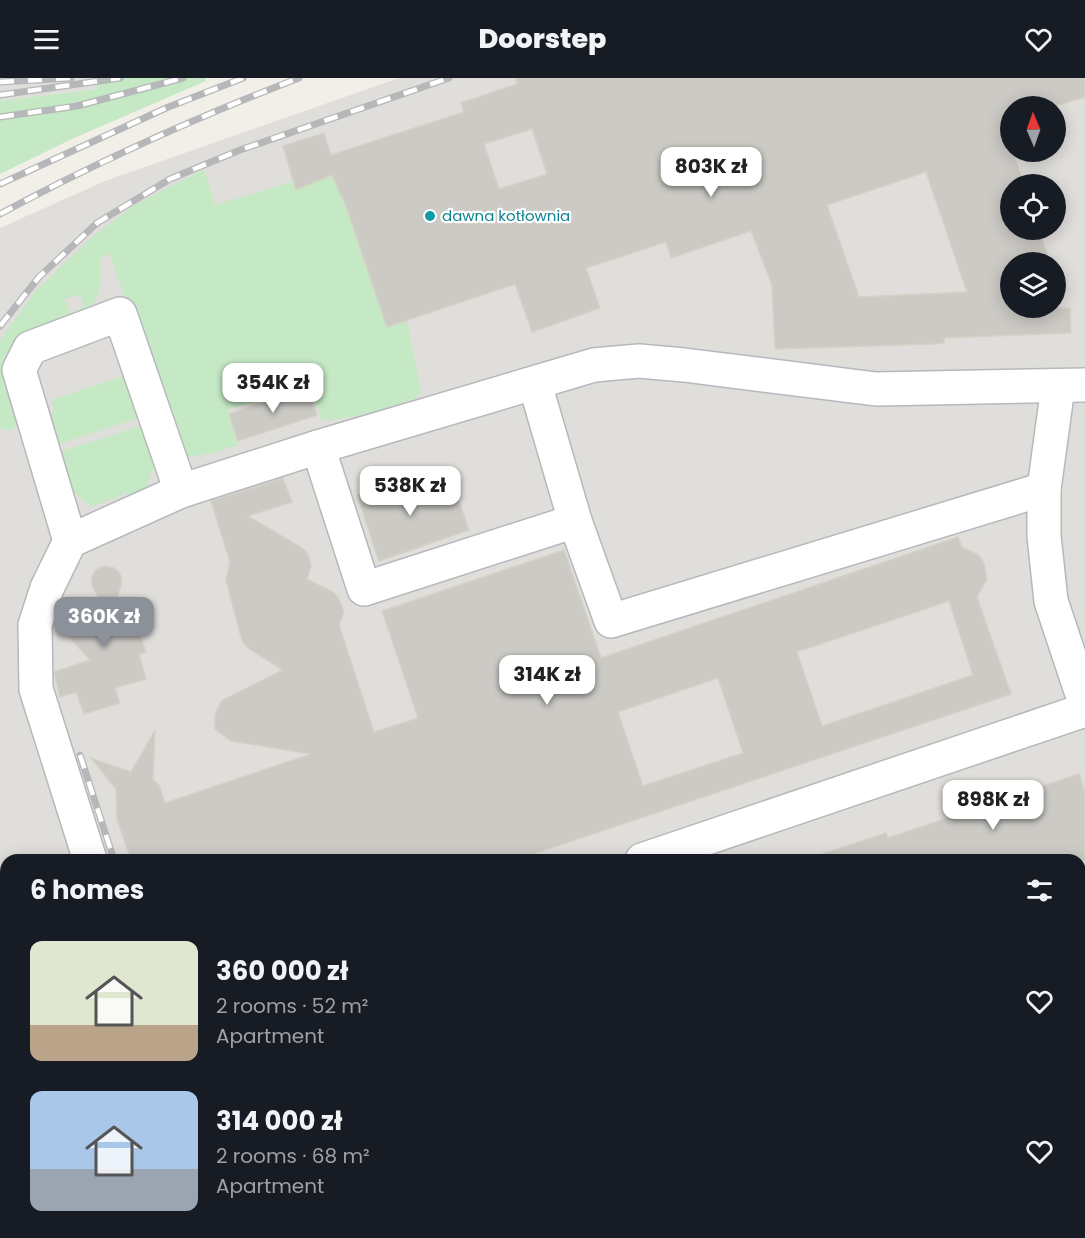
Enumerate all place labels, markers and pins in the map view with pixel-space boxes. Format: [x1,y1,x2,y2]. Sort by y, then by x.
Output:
pin: 803K zł [656,147,766,198]
place label: dawna kotłownia [442,205,570,226]
marker: dawna kotłownia [423,209,437,223]
pin: 354K zł [218,363,328,414]
pin: 538K zł [355,466,465,517]
pin: 360K zł [49,597,159,648]
pin: 314K zł [492,655,602,706]
pin: 898K zł [938,780,1048,831]

